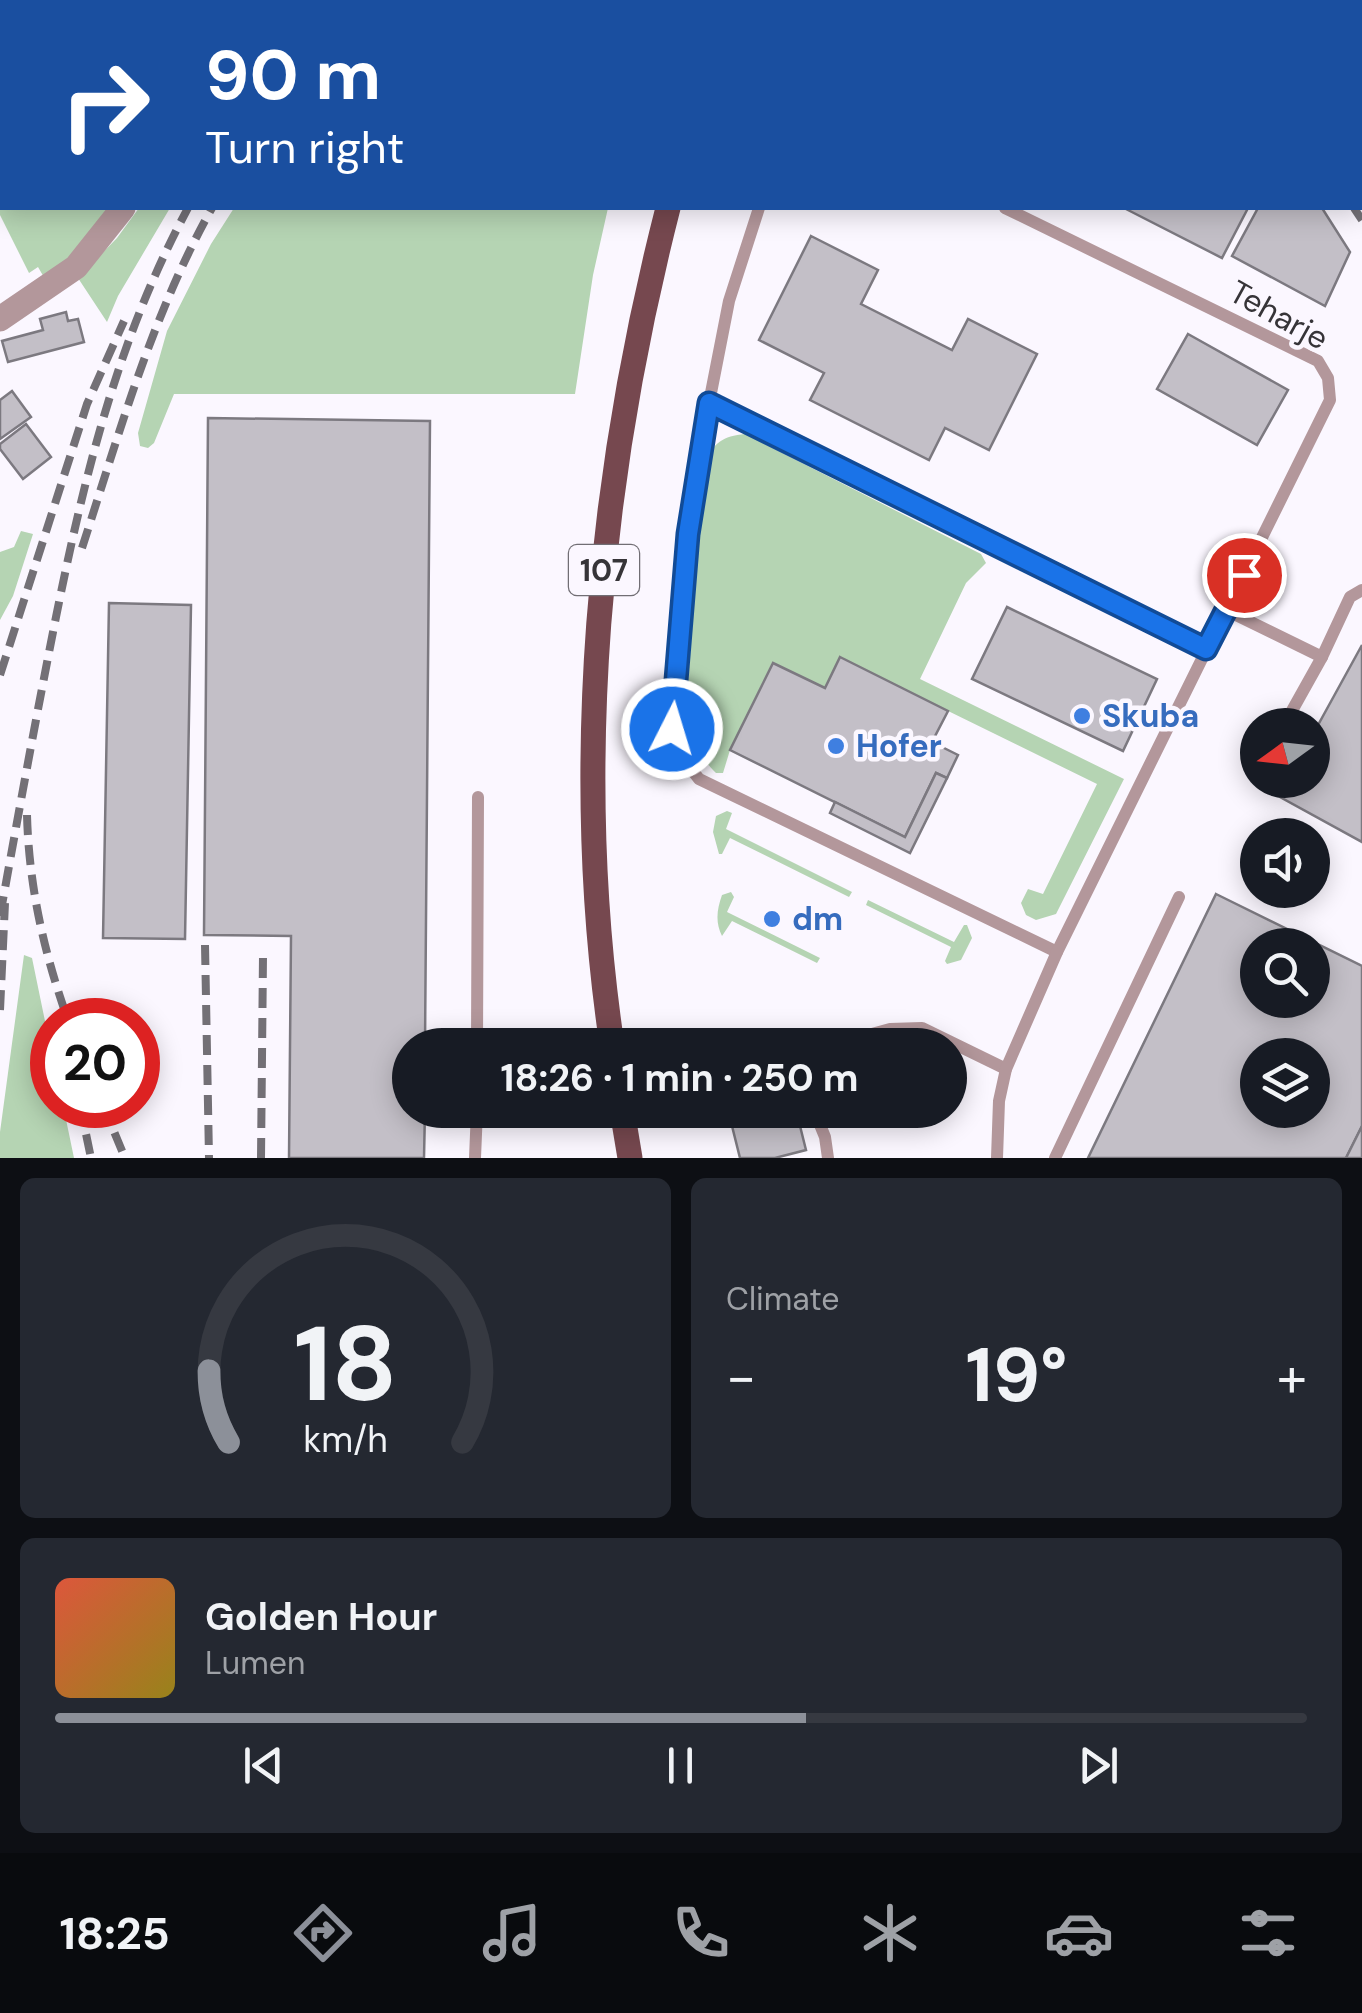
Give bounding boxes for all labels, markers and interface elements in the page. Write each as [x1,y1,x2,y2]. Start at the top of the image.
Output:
text: 90 m [205,30,381,121]
icon: right [40,40,170,170]
text: Turn right [205,118,404,177]
street label: Teharje [1222,271,1336,359]
pin [1202,533,1287,618]
road number: 107 [569,545,639,595]
icon: arrive [1217,548,1272,603]
position arrow [620,677,724,781]
place label: Skuba [1102,695,1199,737]
marker: Skuba [1071,705,1093,727]
north arrow [1240,708,1330,798]
map controls [1240,708,1330,1128]
place label: Hofer [856,725,942,767]
marker: Hofer [825,735,847,757]
button: sound [1240,818,1330,908]
place label: dm [792,898,843,940]
marker: dm [761,908,783,930]
button: search [1240,928,1330,1018]
speed limit sign: 20 [30,998,160,1128]
button: layers [1240,1038,1330,1128]
text: 18:26 · 1 min · 250 m [501,1053,858,1103]
text: Climate [726,1278,840,1320]
text: 18 [294,1297,397,1432]
text: 19° [965,1327,1068,1424]
text: − [726,1341,756,1413]
text: + [1277,1341,1307,1413]
text: km/h [303,1417,388,1463]
text: Golden Hour [205,1592,437,1642]
text: Lumen [205,1642,305,1684]
icon: previous [236,1738,291,1793]
icon: pause [653,1738,708,1793]
icon: next [1071,1738,1126,1793]
icon: directions [288,1898,358,1968]
icon: music [477,1898,547,1968]
icon: phone [666,1898,736,1968]
icon: climate [855,1898,925,1968]
icon: car [1044,1898,1114,1968]
icon: filters [1233,1898,1303,1968]
text: 18:25 [59,1904,170,1963]

